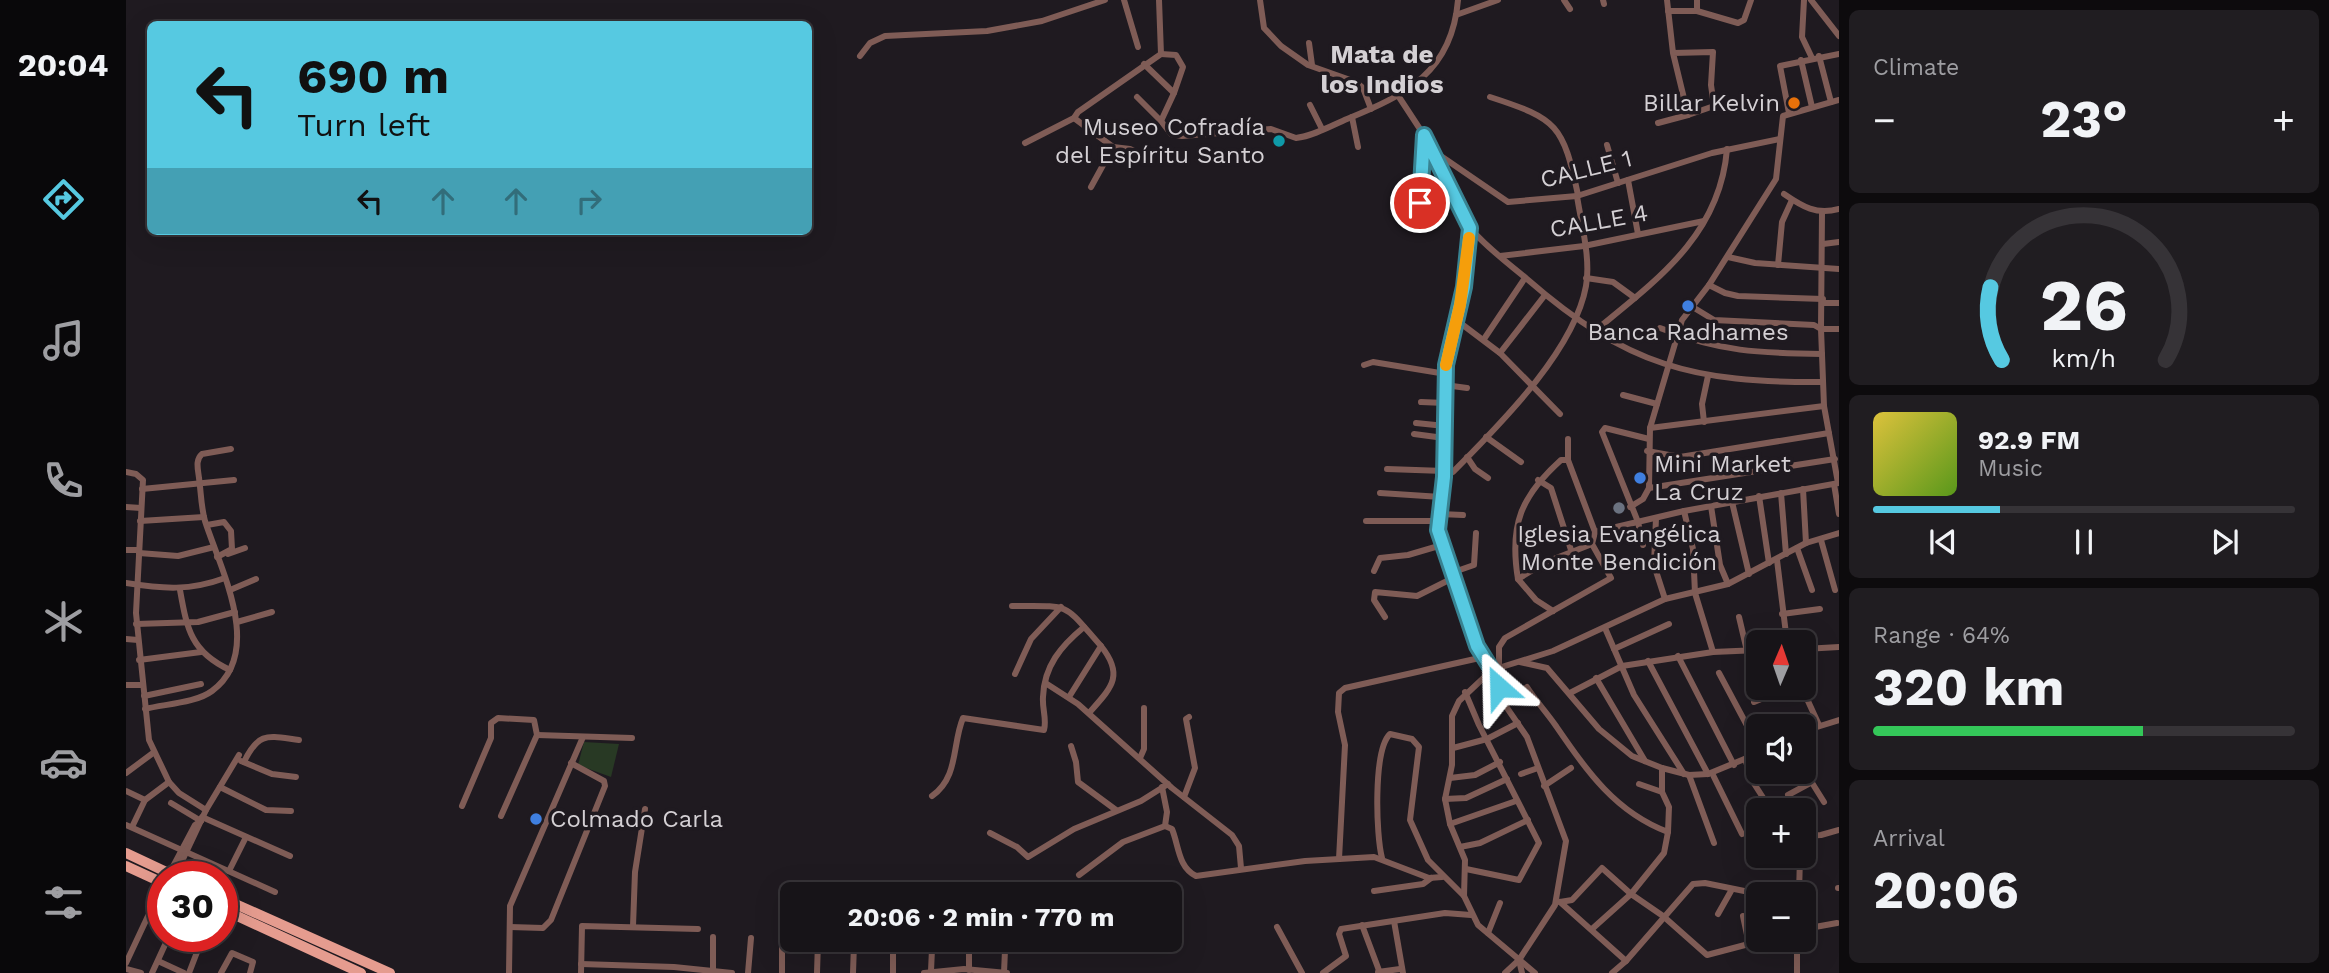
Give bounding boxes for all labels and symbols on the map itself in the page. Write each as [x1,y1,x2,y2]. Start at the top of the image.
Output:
district label: Mata de los Indios [1320,39,1444,99]
place label: Billar Kelvin [1643,89,1780,117]
marker: Billar Kelvin [1786,95,1802,111]
place label: Museo Cofradía del Espíritu Santo [1055,113,1265,169]
marker: Museo Cofradía del Espíritu Santo [1271,133,1287,149]
street label: CALLE 1 [1537,144,1635,194]
pin [1390,173,1450,233]
street label: CALLE 4 [1548,199,1650,243]
marker: Banca Radhames [1680,298,1696,314]
place label: Banca Radhames [1587,318,1789,346]
place label: Mini Market La Cruz [1654,450,1791,506]
marker: Mini Market La Cruz [1632,470,1648,486]
marker: Iglesia Evangélica Monte Bendición [1611,500,1627,516]
place label: Iglesia Evangélica Monte Bendición [1517,520,1721,576]
north arrow [1746,630,1816,700]
position arrow [1462,650,1536,724]
place label: Colmado Carla [550,805,723,833]
marker: Colmado Carla [528,811,544,827]
speed limit sign: 30 [147,861,238,952]

